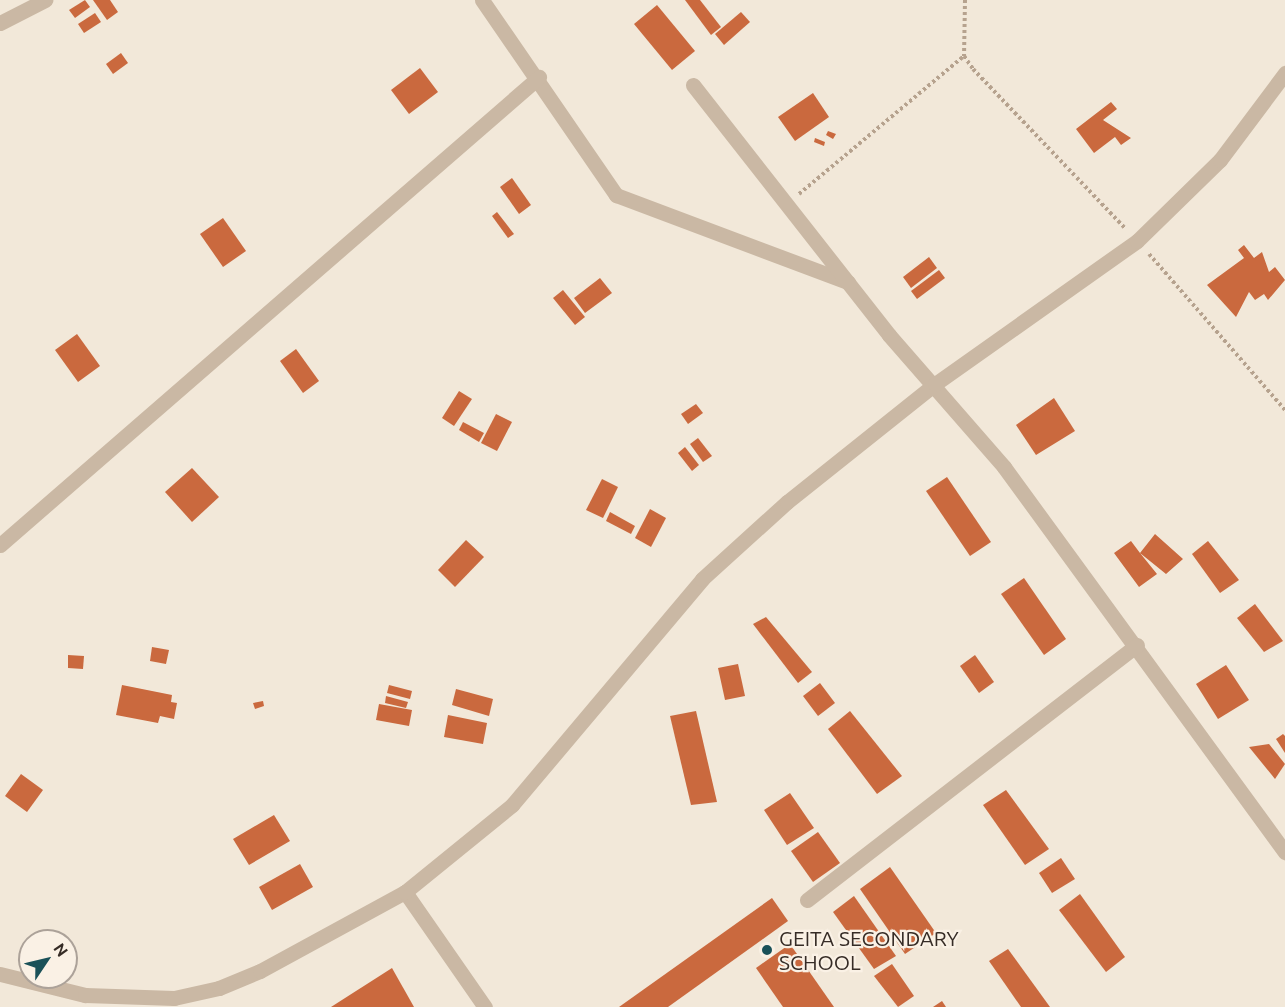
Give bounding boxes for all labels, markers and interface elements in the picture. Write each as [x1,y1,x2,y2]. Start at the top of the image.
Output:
place label: GEITA SECONDARY SCHOOL [779,925,959,975]
north arrow [18,929,78,989]
text: N [50,940,72,960]
marker: GEITA SECONDARY SCHOOL [760,943,774,957]

